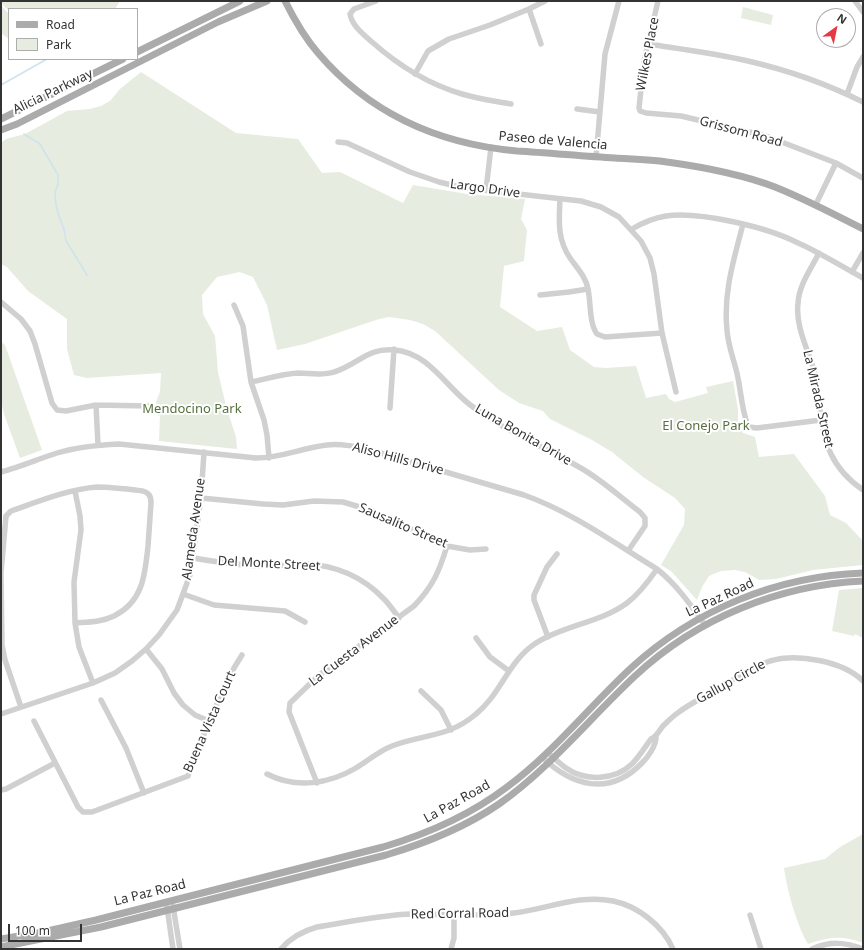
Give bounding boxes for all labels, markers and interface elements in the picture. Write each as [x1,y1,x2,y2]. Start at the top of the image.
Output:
legend [8,8,138,60]
north arrow [816,8,856,48]
text: N [834,10,850,27]
text: Road [46,16,75,33]
street label: Wilkes Place [633,16,663,92]
text: Park [46,36,71,53]
street label: Alicia Parkway [11,66,95,118]
street label: Grissom Road [698,113,784,151]
street label: Paseo de Valencia [498,128,608,154]
street label: Largo Drive [449,176,521,202]
street label: La Mirada Street [799,349,837,449]
park label: Mendocino Park [142,401,242,417]
street label: Luna Bonita Drive [472,401,574,469]
park label: El Conejo Park [662,418,750,434]
street label: Aliso Hills Drive [351,439,445,479]
street label: Alameda Avenue [179,477,209,581]
street label: Sausalito Street [356,500,450,552]
street label: Del Monte Street [217,554,321,574]
street label: La Paz Road [683,575,757,621]
street label: La Cuesta Avenue [306,612,402,690]
street label: Gallup Circle [694,657,768,707]
street label: Buena Vista Court [181,669,239,775]
street label: La Paz Road [421,777,493,827]
street label: La Paz Road [113,877,187,909]
street label: Red Corral Road [411,905,509,923]
scale bar [10,916,84,942]
text: 100 m [15,922,50,939]

